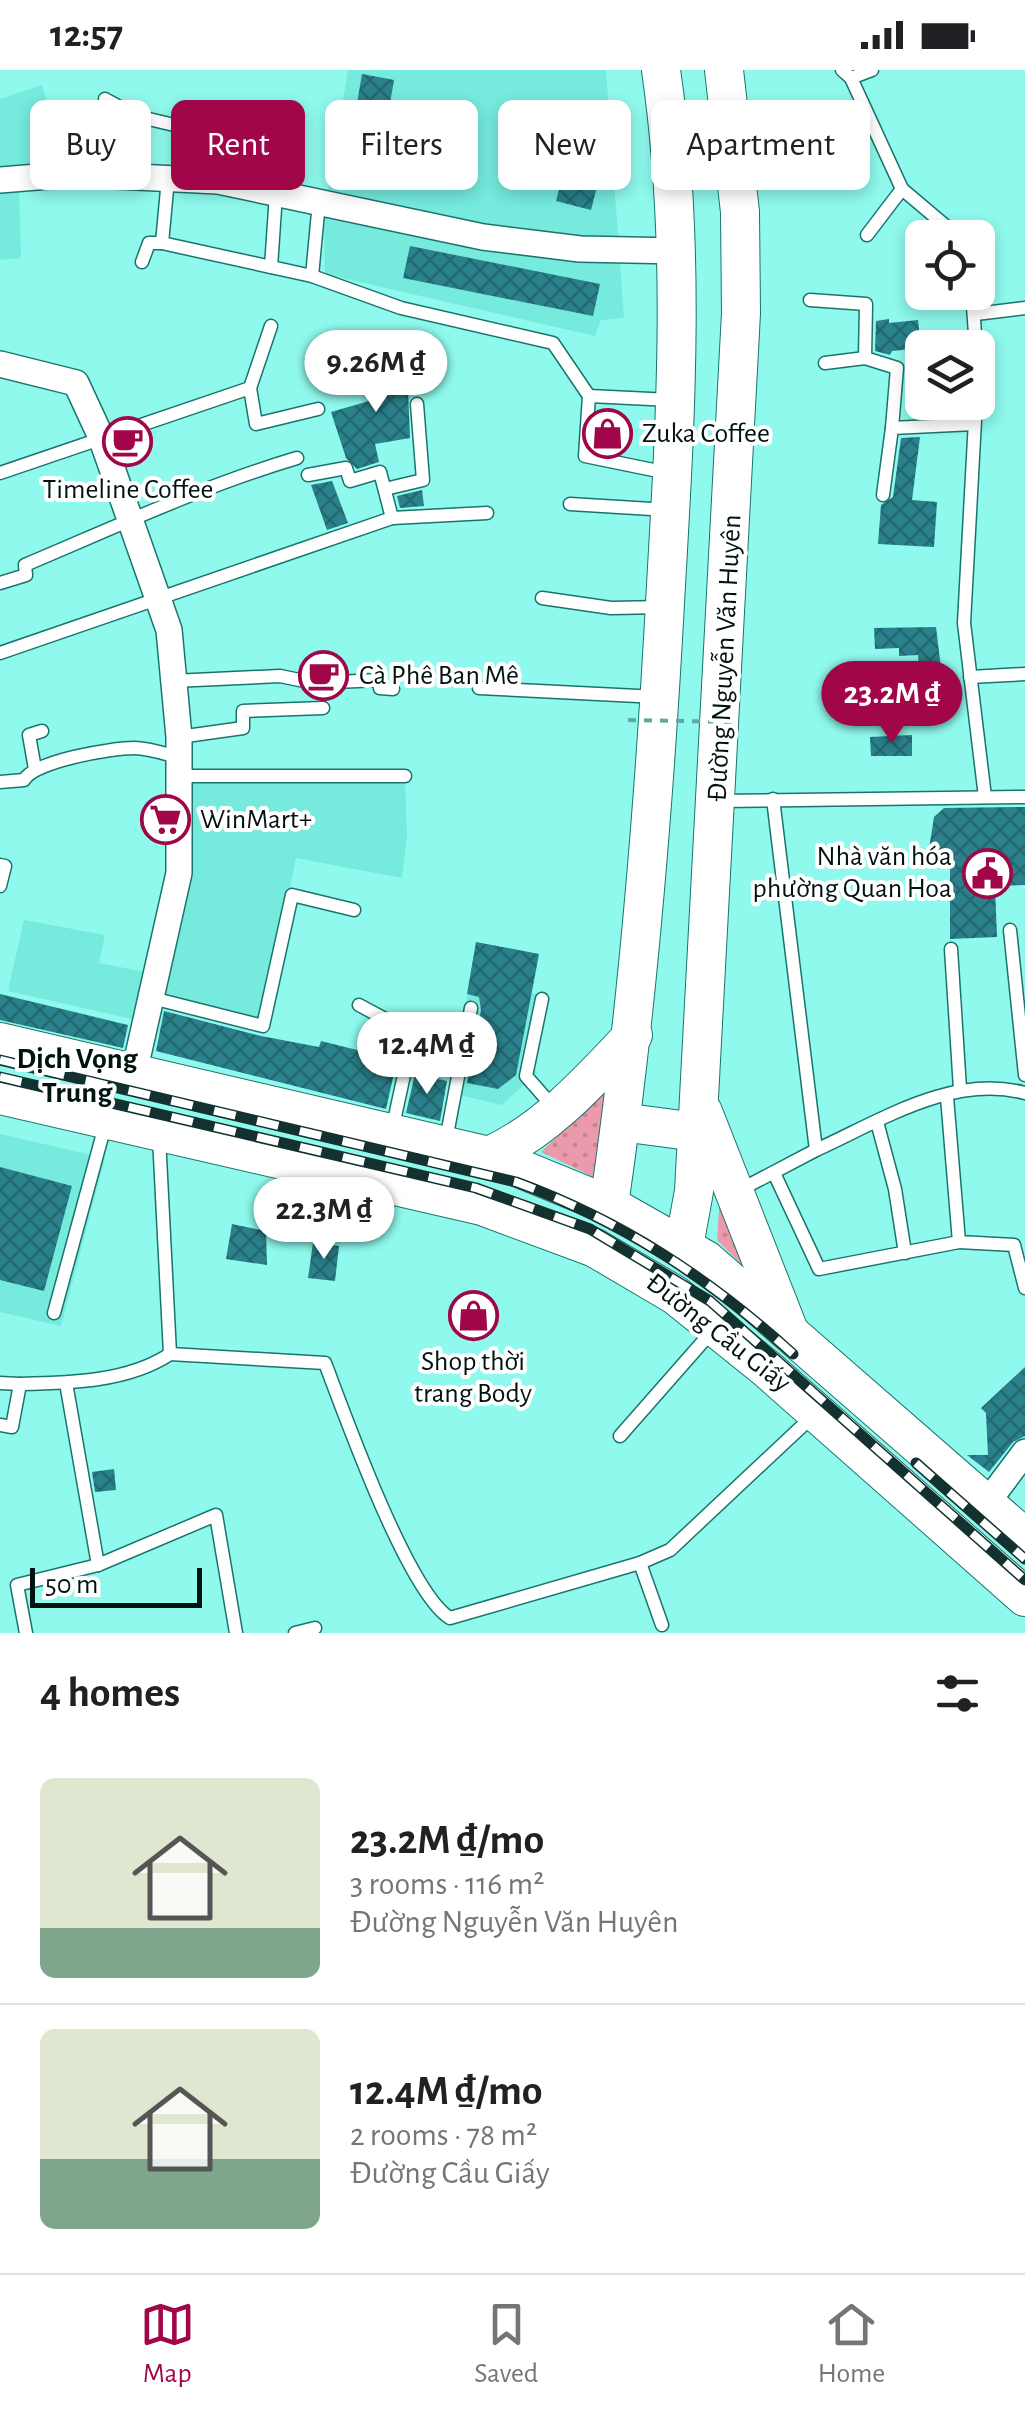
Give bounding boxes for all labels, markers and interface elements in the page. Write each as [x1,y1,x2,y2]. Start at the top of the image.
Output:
text: 12:57 [50,16,123,54]
chip: Buy [30,100,151,190]
chip: Rent [171,100,305,190]
chip: Filters [325,100,478,190]
chip: New [498,100,631,190]
chip: Apartment [651,100,870,190]
map controls [905,220,995,420]
button: locate [905,220,995,310]
pin: 9.26M ₫ [284,330,468,415]
button: layers [905,330,995,420]
text: 9.26M ₫ [326,346,426,378]
shop icon: Zuka Coffee [581,408,633,460]
cafe icon: Timeline Coffee [102,416,154,468]
place label: Zuka Coffee [642,420,770,448]
place label: Timeline Coffee [43,476,213,504]
street label: Đường Nguyễn Văn Huyên [702,514,747,802]
cafe icon: Cà Phê Ban Mê [298,650,350,702]
pin: 23.2M ₫ [800,661,984,746]
place label: Cà Phê Ban Mê [359,662,519,690]
text: 23.2M ₫ [843,677,941,709]
supermarket icon: WinMart+ [139,794,191,846]
place label: WinMart+ [200,806,312,834]
place label: Nhà văn hóa phường Quan Hoa [753,843,952,903]
public building icon: Nhà văn hóa phường Quan Hoa [961,847,1013,899]
pin: 12.4M ₫ [335,1012,519,1097]
text: 12.4M ₫ [379,1028,475,1060]
district label: Dịch Vọng Trung [16,1044,139,1108]
pin: 22.3M ₫ [232,1177,416,1262]
text: 22.3M ₫ [275,1193,373,1225]
street label: Đường Cầu Giấy [641,1268,795,1398]
shop icon: Shop thời trang Body [447,1289,499,1341]
place label: Shop thời trang Body [414,1348,532,1408]
scale bar [30,1563,202,1608]
text: 50 m [45,1571,99,1599]
icon: filters [930,1666,985,1721]
text: 4 homes [40,1672,180,1714]
icon: home [120,1818,240,1938]
text: 23.2M ₫/mo [350,1819,544,1861]
text: 3 rooms · 116 m² [350,1868,544,1900]
text: Đường Nguyễn Văn Huyên [350,1906,678,1938]
icon: home [120,2069,240,2189]
text: 12.4M ₫/mo [350,2070,543,2112]
text: 2 rooms · 78 m² [350,2119,537,2151]
text: Đường Cầu Giấy [350,2157,550,2189]
tab: Map [140,2297,195,2391]
tab: Saved [474,2297,538,2391]
tab: Home [818,2297,885,2391]

